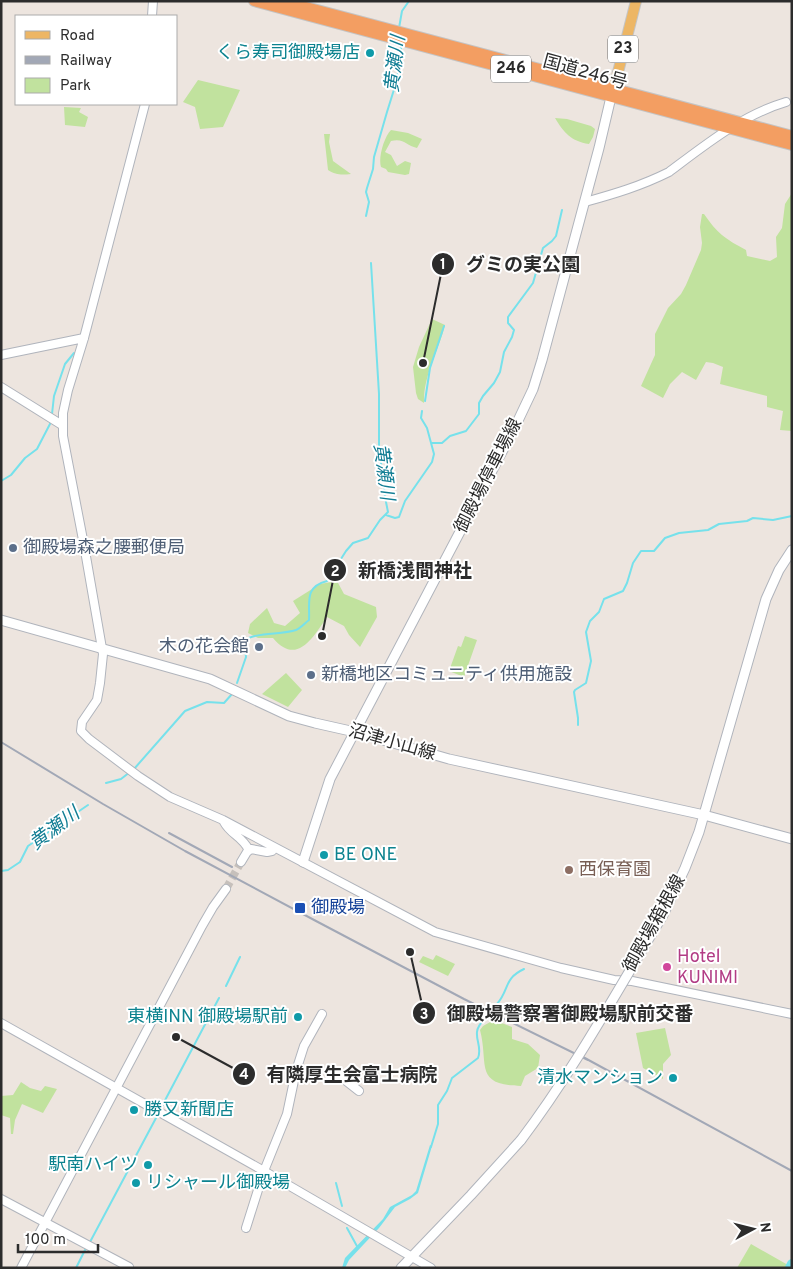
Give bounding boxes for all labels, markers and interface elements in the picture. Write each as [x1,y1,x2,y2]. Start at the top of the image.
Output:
legend [15,15,178,105]
text: Road [60,27,95,46]
water label: 黄瀬川 [381,32,412,94]
road number: 23 [608,36,638,62]
place label: くら寿司御殿場店 [216,42,360,65]
marker: くら寿司御殿場店 [364,47,376,59]
street label: 国道246号 [540,51,630,95]
text: Railway [60,52,112,71]
road number: 246 [491,56,531,82]
text: Park [60,77,91,96]
callout: グミの実公園 [431,247,590,281]
text: グミの実公園 [466,254,580,278]
text: 1 [440,256,446,275]
street label: 御殿場停車場線 [450,415,528,537]
water label: 黄瀬川 [368,442,399,504]
place label: 御殿場森之腰郵便局 [23,537,185,560]
marker: 御殿場森之腰郵便局 [7,542,19,554]
callout: 新橋浅間神社 [323,553,482,587]
text: 新橋浅間神社 [358,560,472,584]
text: 2 [330,563,340,582]
place label: 木の花会館 [159,636,249,659]
marker: 木の花会館 [253,641,265,653]
place label: 新橋地区コミュニティ供用施設 [321,664,572,687]
marker: 新橋地区コミュニティ供用施設 [305,669,317,681]
street label: 沼津小山線 [346,720,438,766]
water label: 黄瀬川 [25,801,87,856]
place label: BE ONE [334,844,397,867]
marker: BE ONE [318,849,330,861]
place label: 西保育園 [579,859,651,882]
marker: 西保育園 [563,864,575,876]
street label: 御殿場箱根線 [619,871,691,977]
place label: 御殿場 [311,897,365,920]
marker: 御殿場 [293,901,307,915]
place label: Hotel KUNIMI [677,946,738,990]
marker: Hotel KUNIMI [661,961,673,973]
callout: 御殿場警察署御殿場駅前交番 [412,996,704,1030]
text: 御殿場警察署御殿場駅前交番 [446,1003,694,1027]
place label: 東横INN 御殿場駅前 [127,1006,288,1029]
text: 3 [420,1006,429,1025]
marker: 東横INN 御殿場駅前 [292,1011,304,1023]
callout: 有隣厚生会富士病院 [231,1057,447,1091]
text: 有隣厚生会富士病院 [266,1064,438,1088]
text: 4 [239,1066,249,1085]
place label: 清水マンション [537,1067,663,1090]
marker: 清水マンション [667,1072,679,1084]
place label: 勝又新聞店 [144,1099,234,1122]
marker: 勝又新聞店 [128,1104,140,1116]
place label: 駅南ハイツ [48,1154,138,1177]
marker: 駅南ハイツ [142,1159,154,1171]
place label: リシャール御殿場 [146,1172,290,1195]
marker: リシャール御殿場 [130,1177,142,1189]
north arrow [728,1204,778,1254]
scale bar [18,1222,98,1254]
text: N [755,1222,773,1234]
text: 100 m [25,1231,66,1250]

